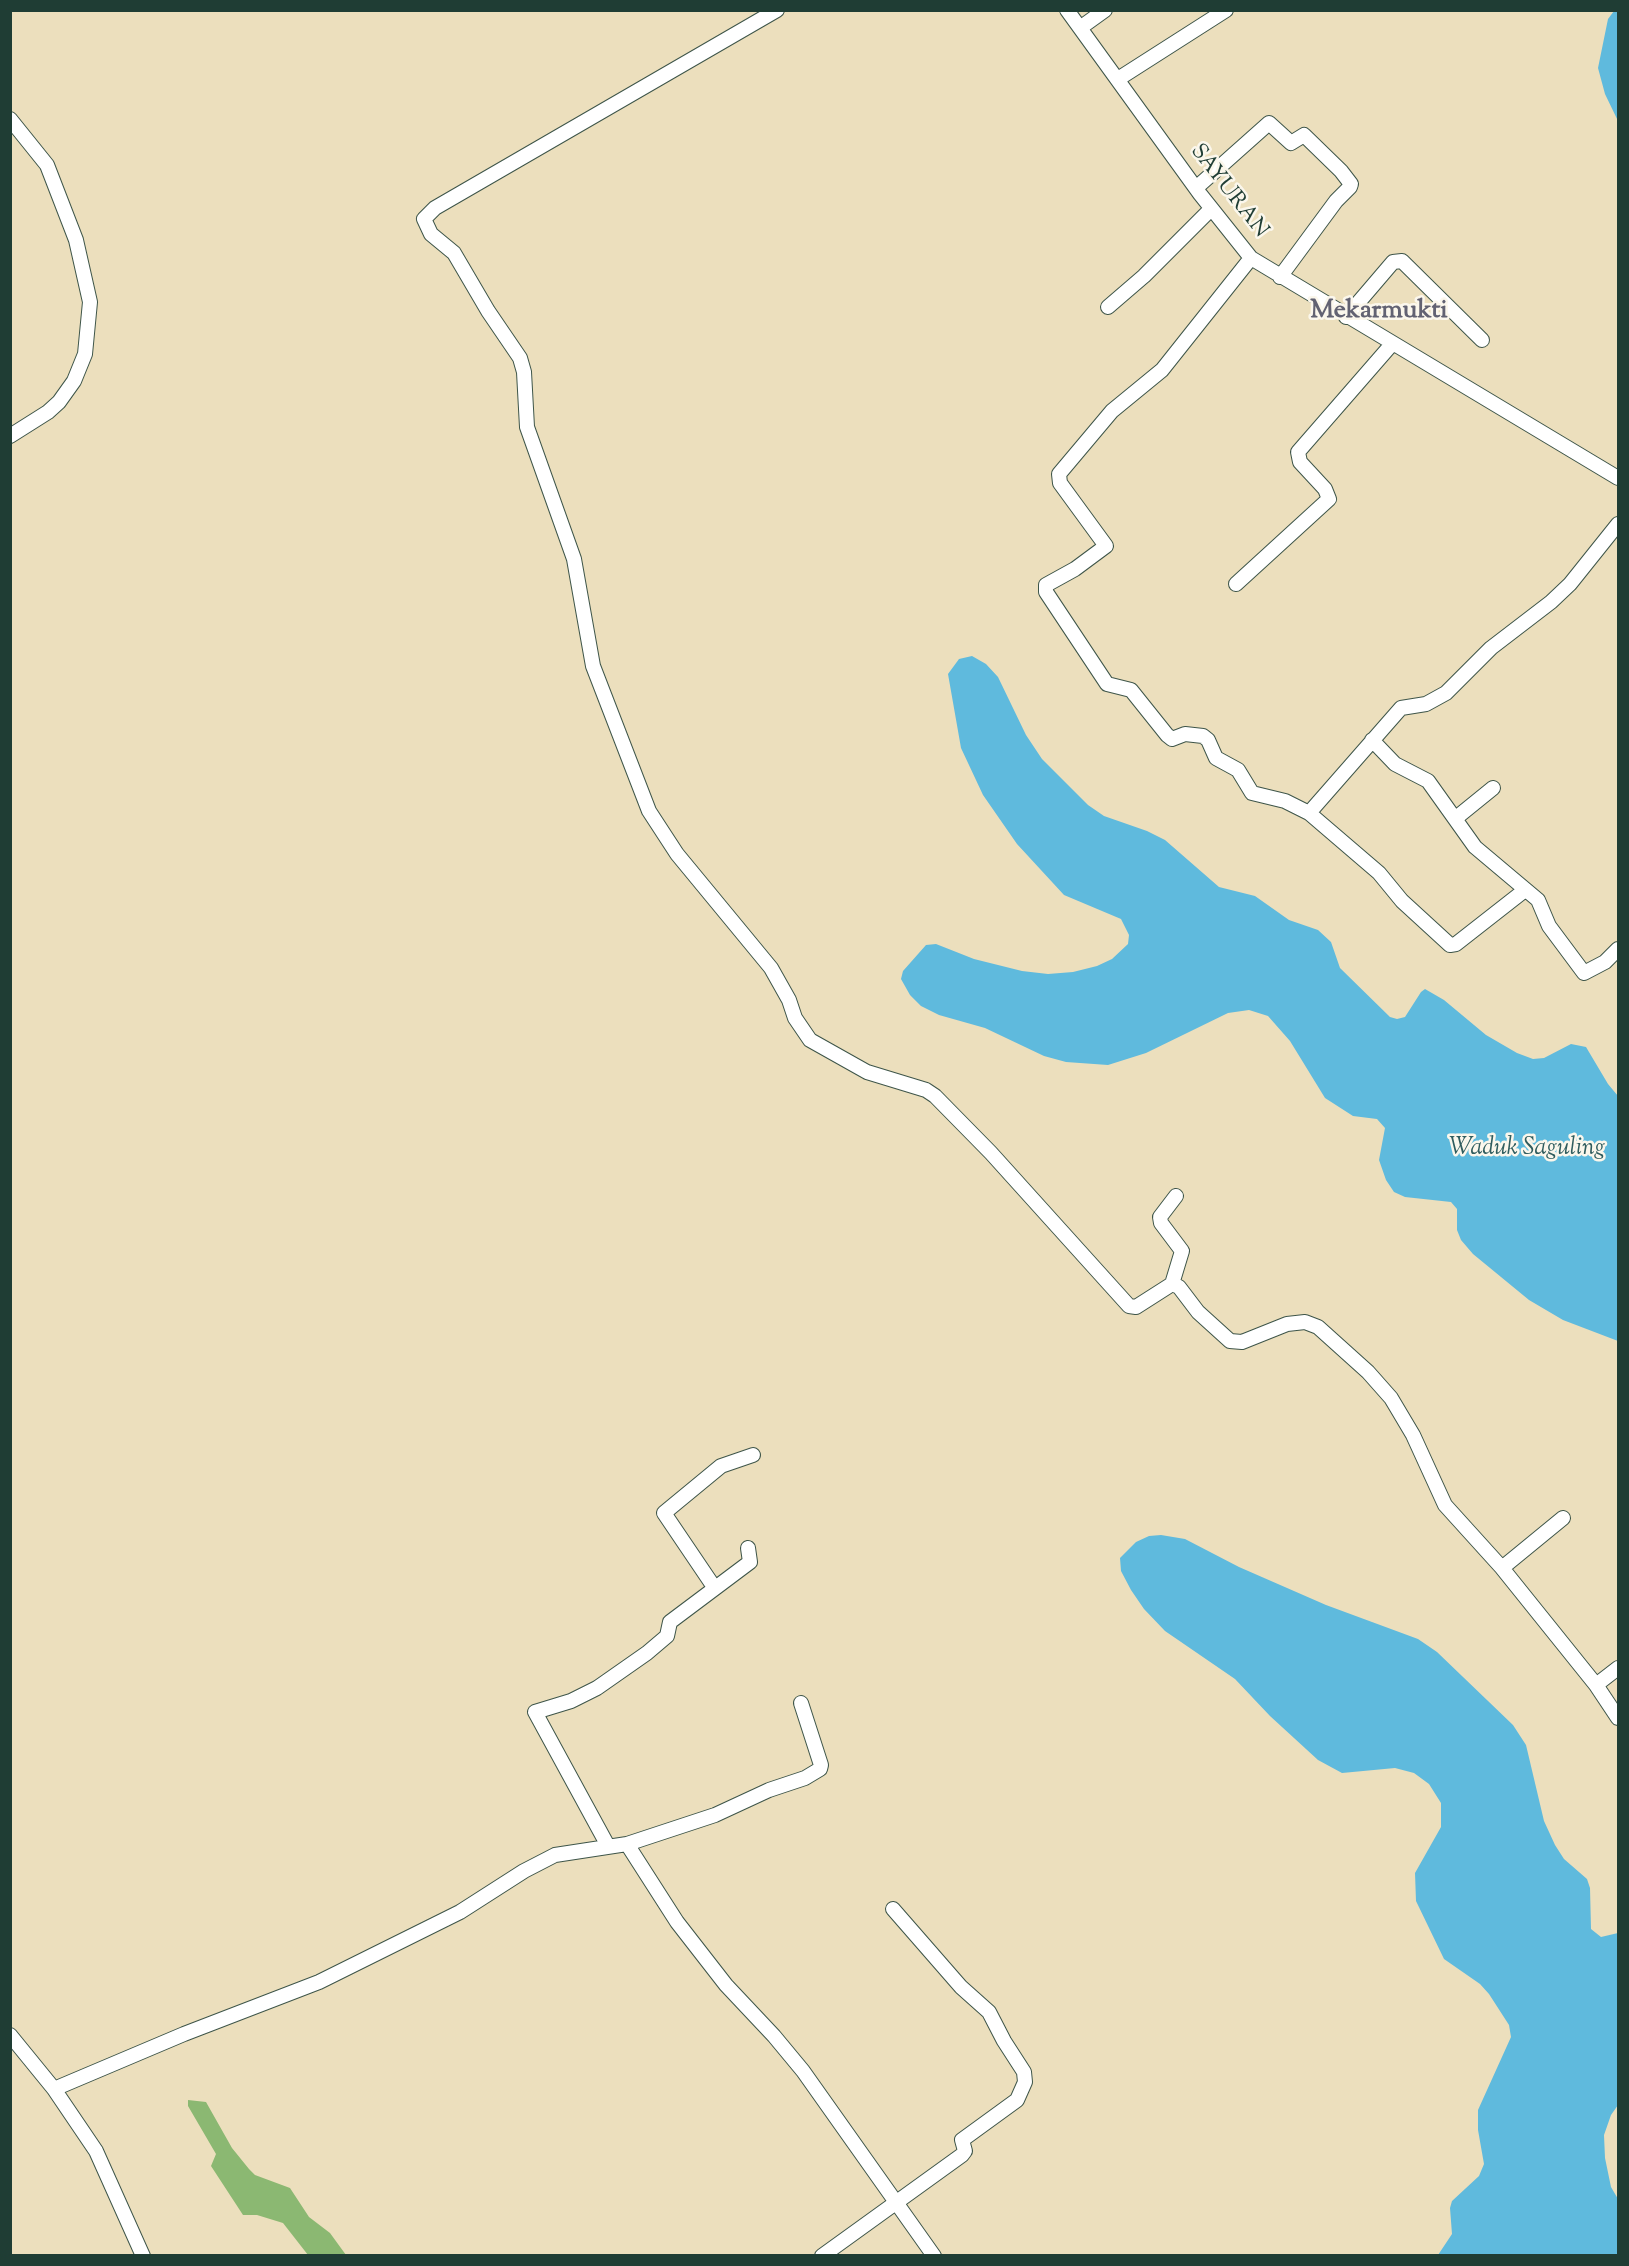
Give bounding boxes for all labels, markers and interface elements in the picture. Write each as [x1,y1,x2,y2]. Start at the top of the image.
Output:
street label: SAYURAN [1183,140,1273,244]
district label: Mekarmukti [1310,297,1448,329]
water label: Waduk Saguling [1449,1136,1605,1164]

